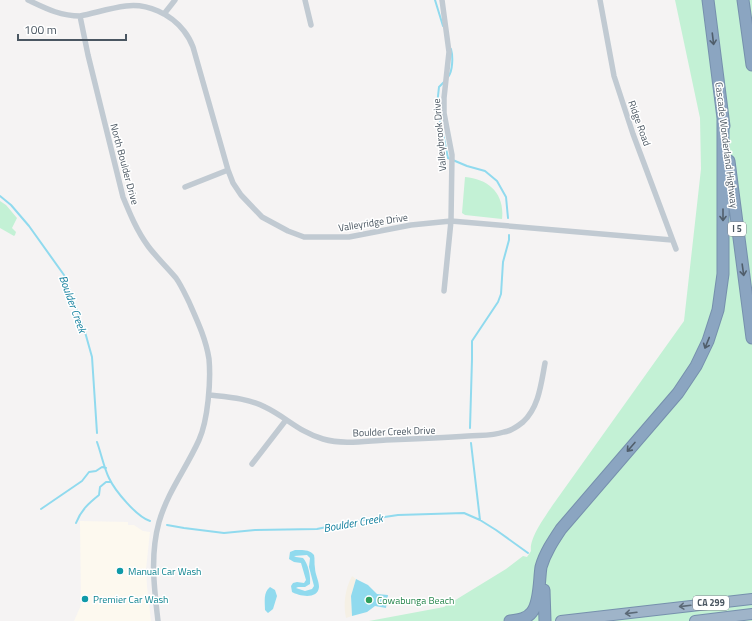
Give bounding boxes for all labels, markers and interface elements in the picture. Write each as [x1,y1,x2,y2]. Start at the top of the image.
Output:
scale bar [18,16,126,42]
text: 100 m [24,20,57,39]
one-way arrow [709,32,717,45]
street label: Cascade Wonderland Highway [711,81,742,209]
street label: Valleybrook Drive [429,98,450,172]
street label: Ridge Road [624,98,655,148]
street label: North Boulder Drive [106,122,143,206]
one-way arrow [719,208,727,221]
street label: Valleyridge Drive [337,210,409,235]
road number: I 5 [728,222,746,236]
one-way arrow [739,263,747,276]
water label: Boulder Creek [55,273,91,336]
one-way arrow [703,336,711,348]
street label: Boulder Creek Drive [352,423,436,440]
one-way arrow [627,442,636,453]
water label: Boulder Creek [322,510,385,536]
place label: Manual Car Wash [128,564,201,579]
marker: Manual Car Wash [115,566,125,576]
place label: Premier Car Wash [93,592,168,607]
place label: Cowabunga Beach [377,593,454,608]
marker: Premier Car Wash [80,594,90,604]
marker: Cowabunga Beach [364,595,374,605]
road number: CA 299 [693,596,729,610]
one-way arrow [679,603,692,610]
one-way arrow [625,609,638,617]

